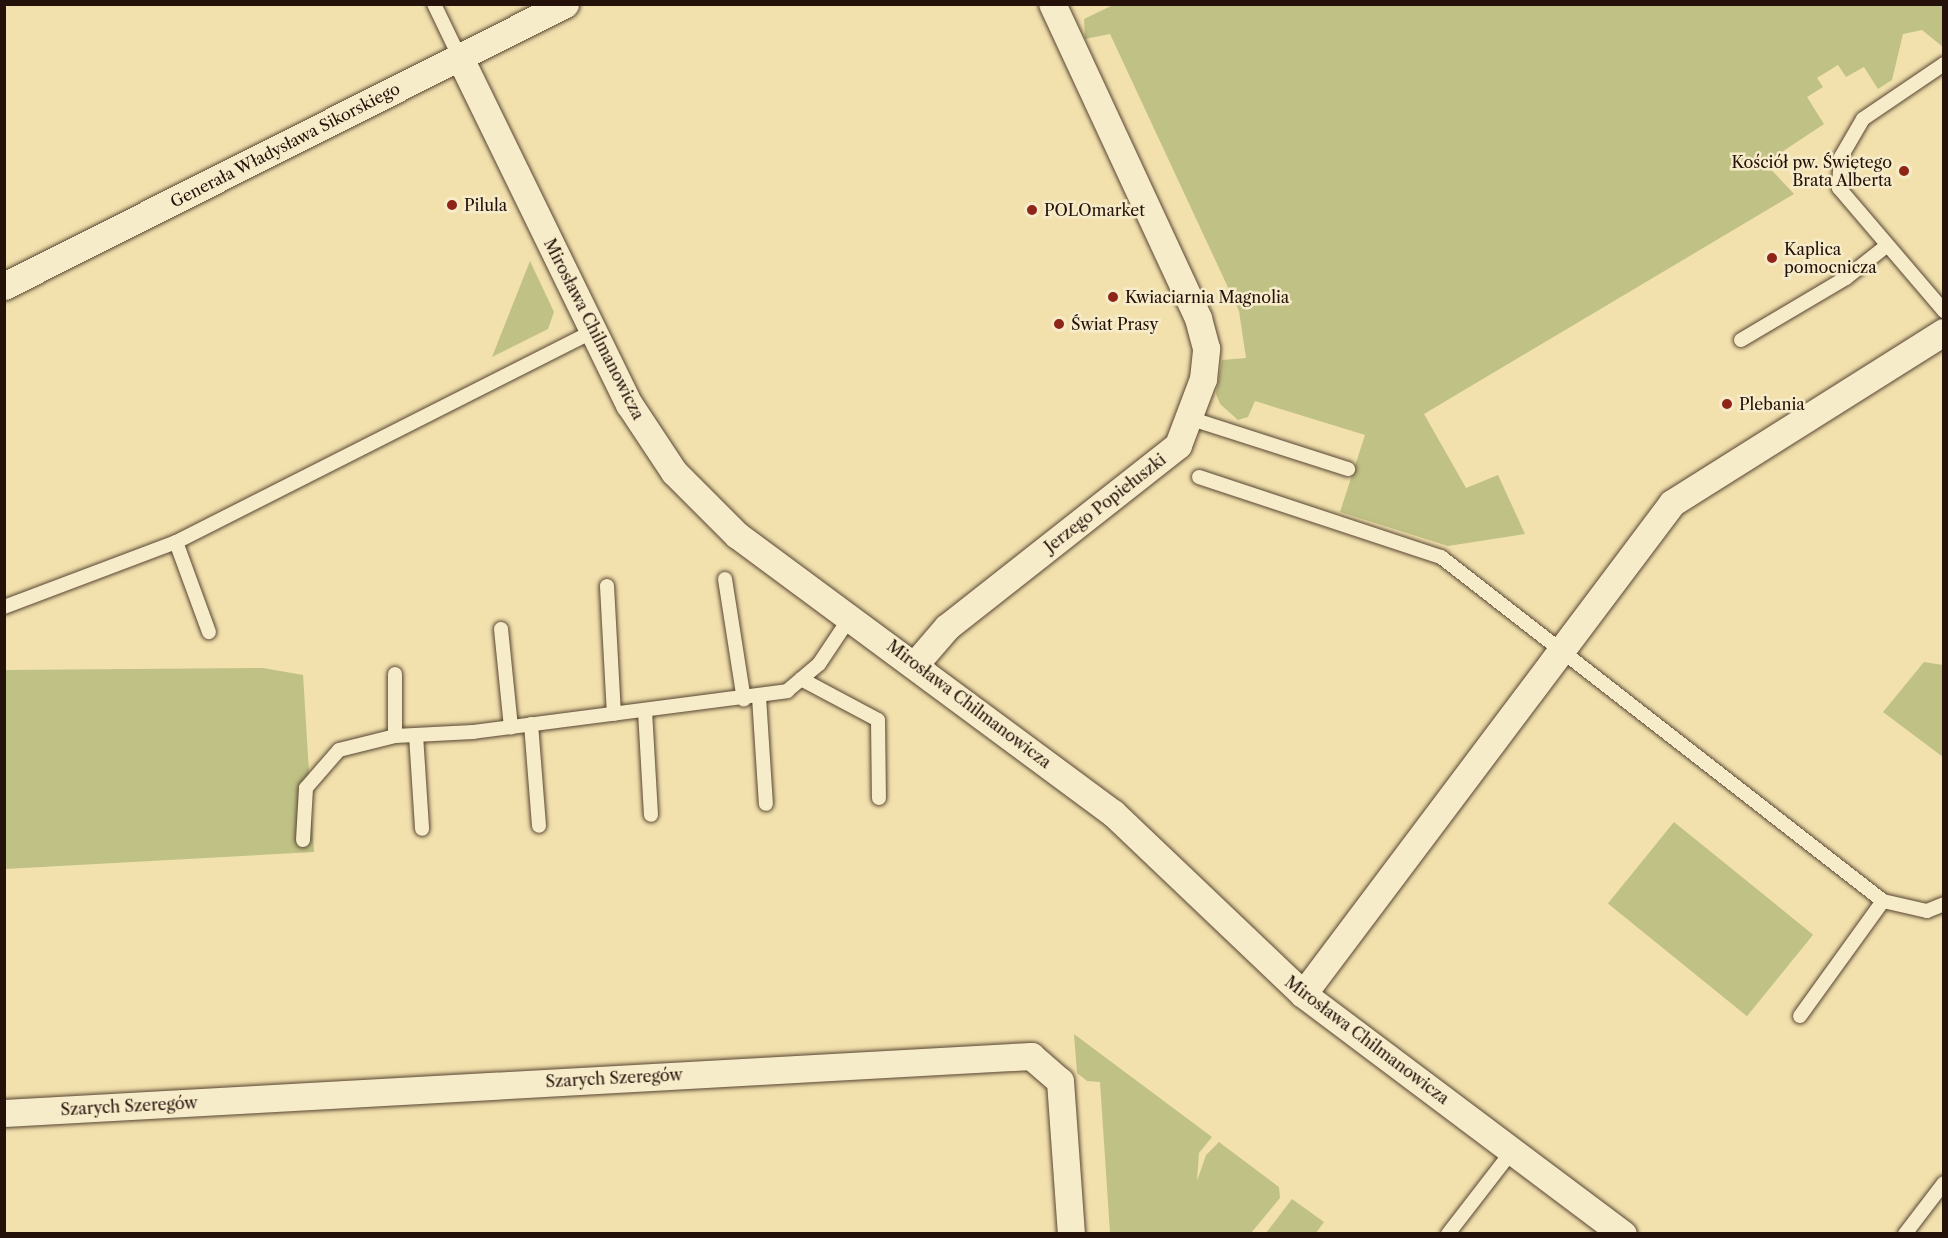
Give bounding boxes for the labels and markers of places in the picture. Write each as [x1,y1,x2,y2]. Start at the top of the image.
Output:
place label: Kościół pw. Świętego Brata Alberta [1732,152,1892,190]
marker: Kościół pw. Świętego Brata Alberta [1897,164,1911,178]
place label: Pilula [464,195,507,215]
marker: Pilula [445,198,459,212]
place label: POLOmarket [1044,200,1145,220]
marker: POLOmarket [1025,203,1039,217]
place label: Kaplica pomocnicza [1784,239,1877,277]
marker: Kaplica pomocnicza [1765,251,1779,265]
place label: Kwiaciarnia Magnolia [1125,287,1289,307]
marker: Kwiaciarnia Magnolia [1106,290,1120,304]
place label: Świat Prasy [1071,314,1158,334]
marker: Świat Prasy [1052,317,1066,331]
place label: Plebania [1739,394,1805,414]
marker: Plebania [1720,397,1734,411]

